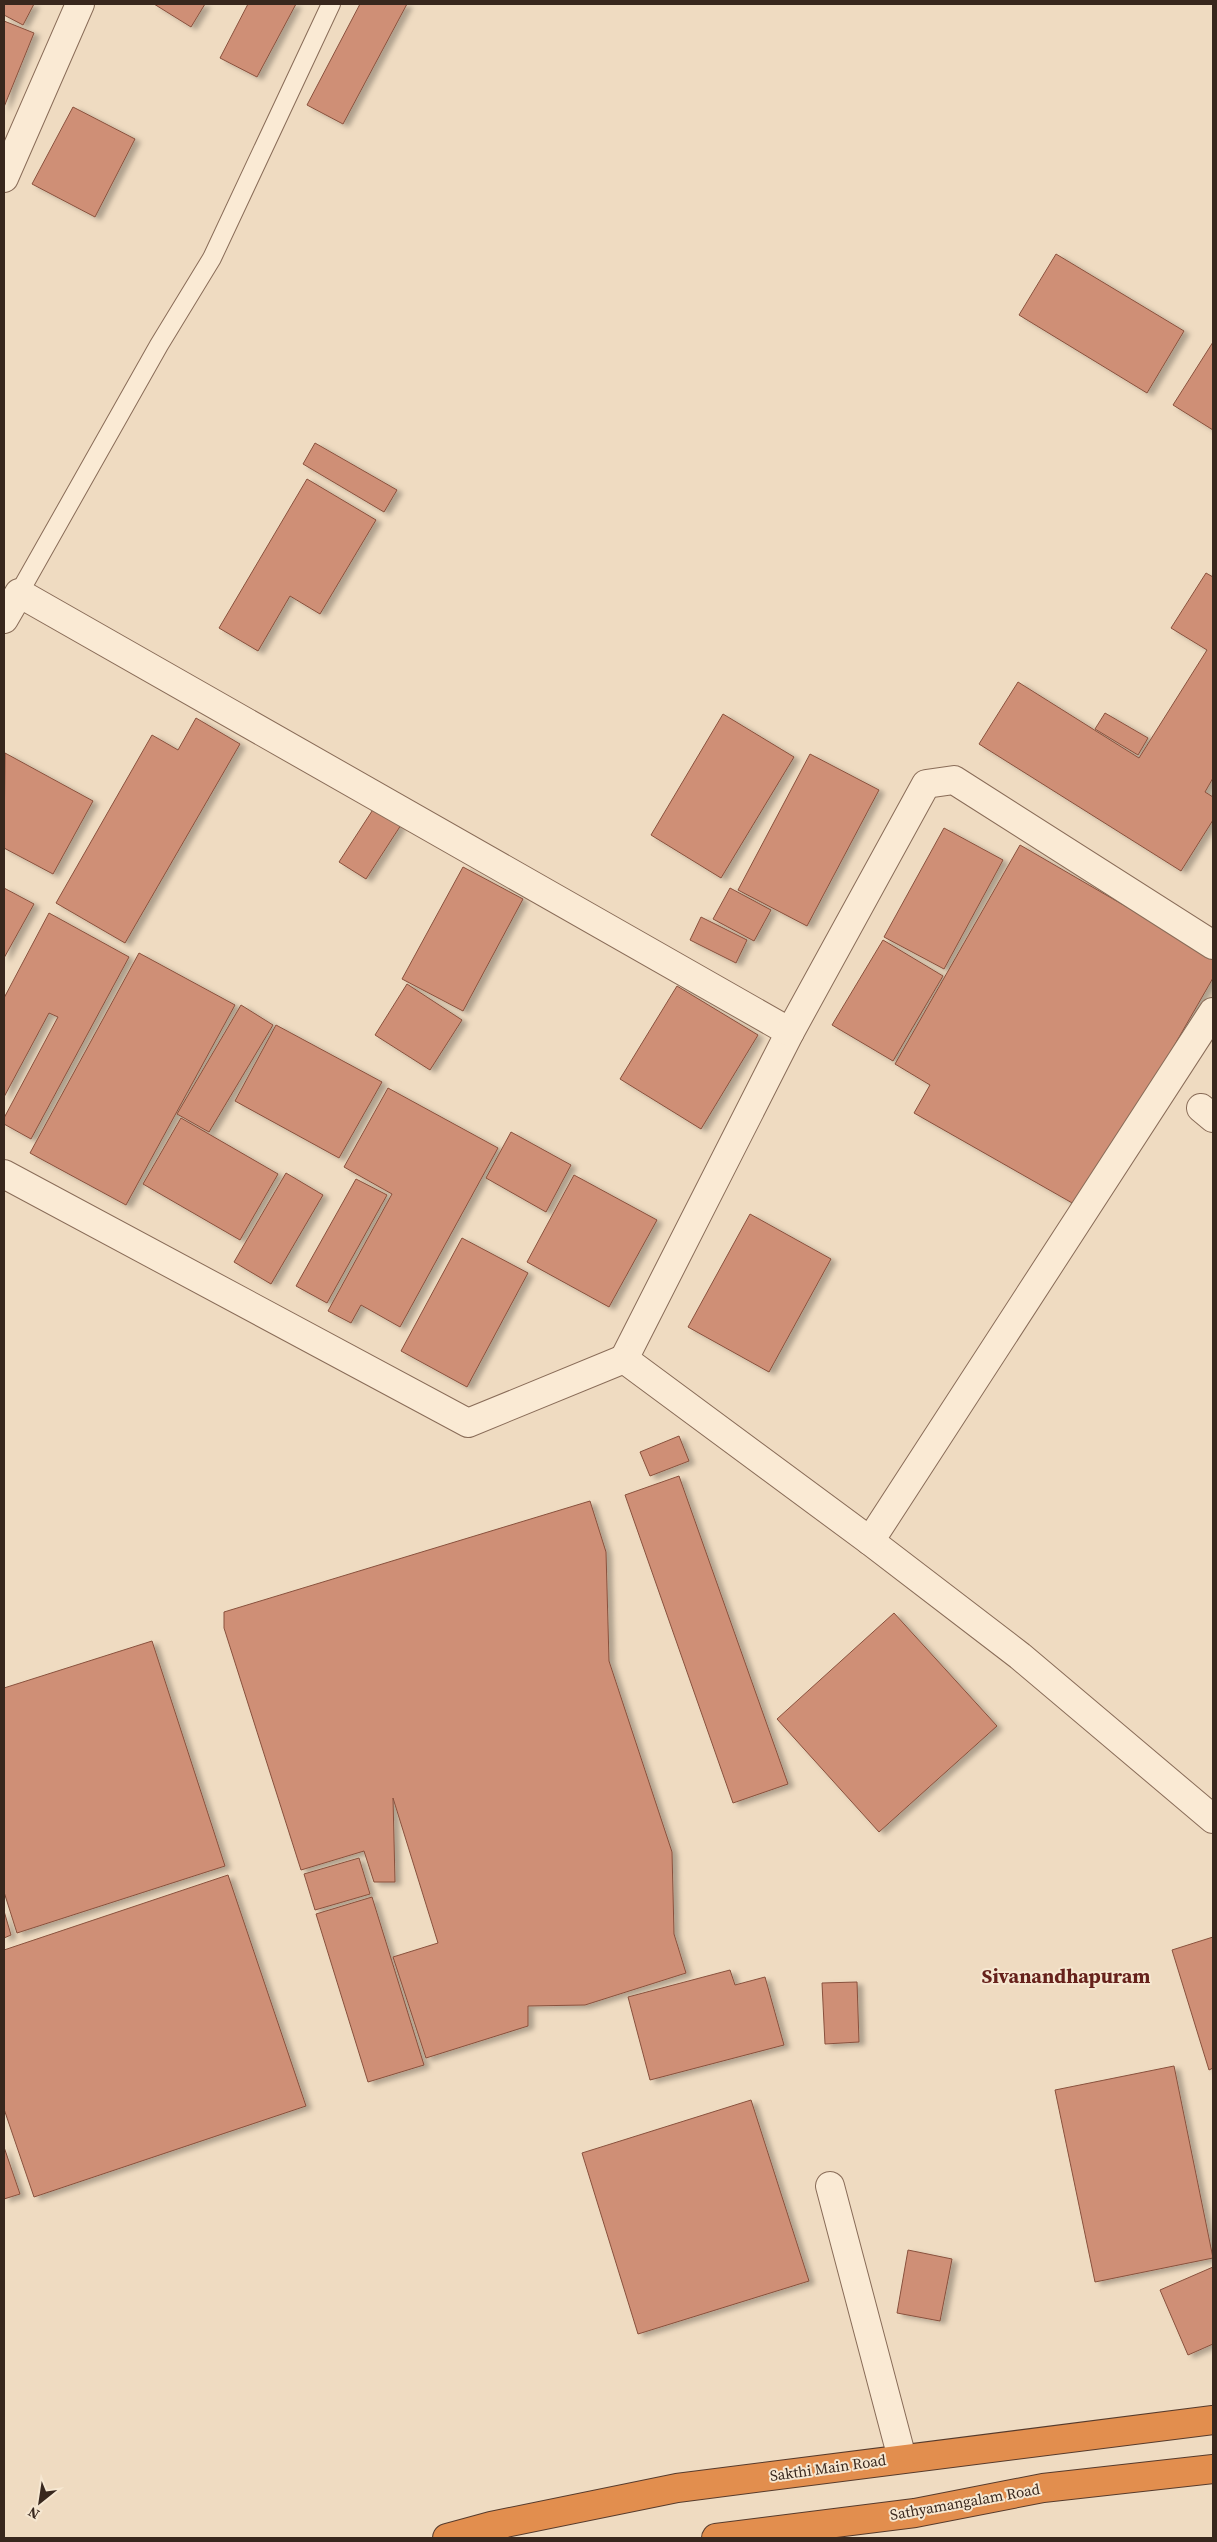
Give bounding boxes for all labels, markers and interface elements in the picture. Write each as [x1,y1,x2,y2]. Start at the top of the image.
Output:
district label: Sivanandhapuram [982,1962,1150,1990]
street label: Sakthi Main Road [768,2449,888,2486]
north arrow [15,2477,65,2527]
street label: Sathyamangalam Road [888,2478,1042,2525]
text: N [24,2502,43,2524]

